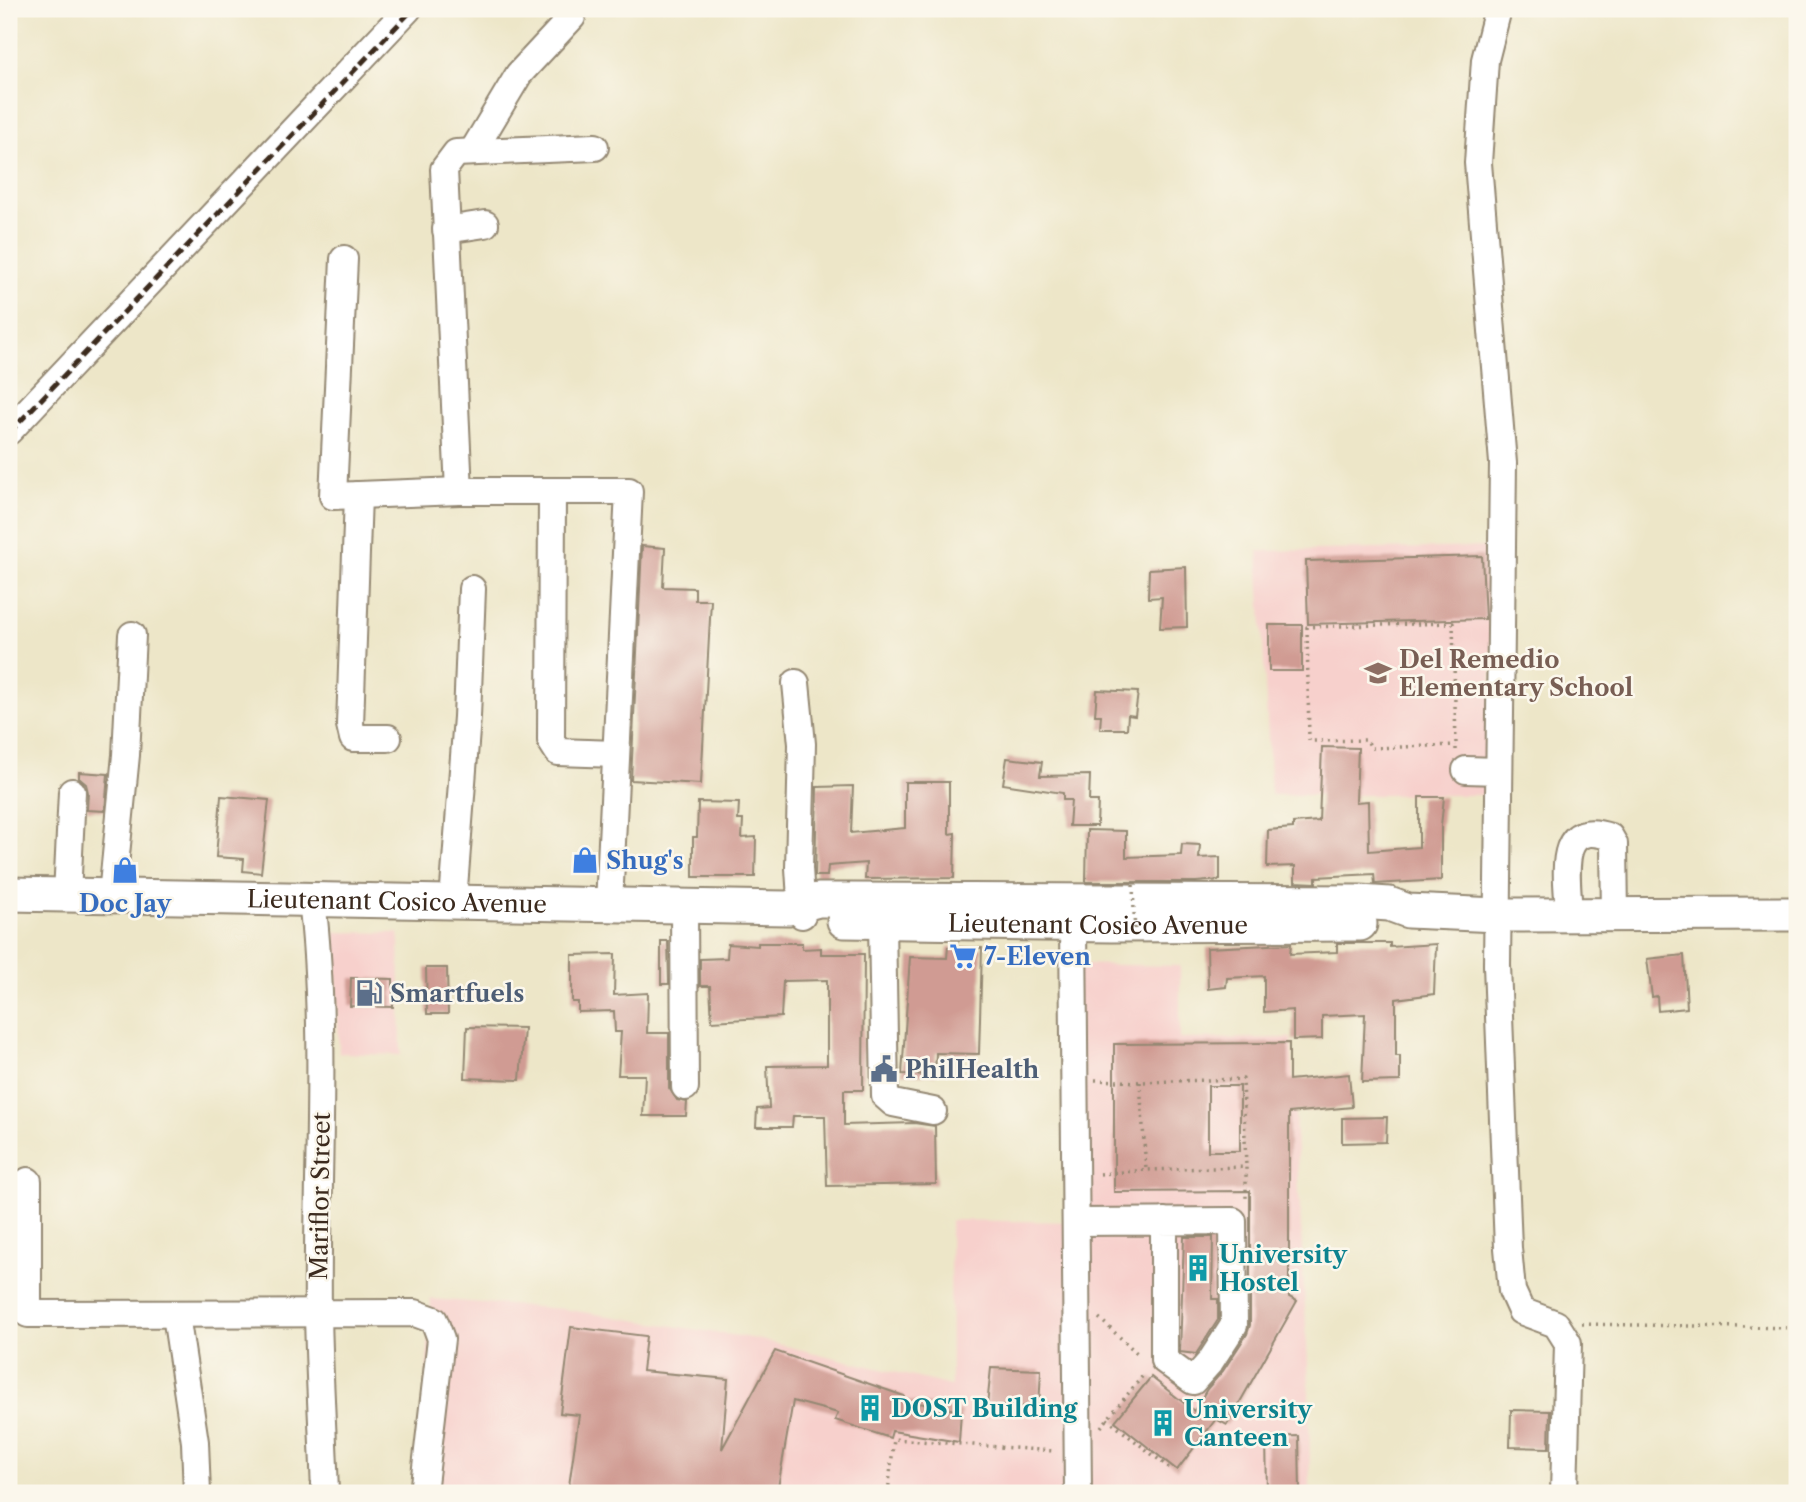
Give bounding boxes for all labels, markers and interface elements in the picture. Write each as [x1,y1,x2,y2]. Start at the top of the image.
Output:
place label: Del Remedio Elementary School [1399,645,1633,702]
school or university icon: Del Remedio Elementary School [1363,658,1393,688]
shop icon: Shug's [570,845,600,875]
place label: Shug's [606,846,684,875]
shop icon: Doc Jay [110,855,140,885]
street label: Lieutenant Cosico Avenue [247,884,547,918]
place label: Doc Jay [79,889,173,918]
street label: Lieutenant Cosico Avenue [948,908,1248,940]
supermarket icon: 7-Eleven [948,941,978,971]
place label: 7-Eleven [984,942,1091,971]
fuel station icon: Smartfuels [354,978,384,1008]
place label: Smartfuels [390,979,524,1008]
public building icon: PhilHealth [869,1054,899,1084]
place label: PhilHealth [905,1055,1040,1084]
street label: Mariflor Street [304,1111,336,1280]
place label: University Hostel [1219,1240,1348,1297]
building icon: University Hostel [1183,1253,1213,1283]
building icon: DOST Building [855,1393,885,1423]
place label: DOST Building [891,1394,1078,1423]
place label: University Canteen [1184,1395,1313,1452]
building icon: University Canteen [1148,1408,1178,1438]

